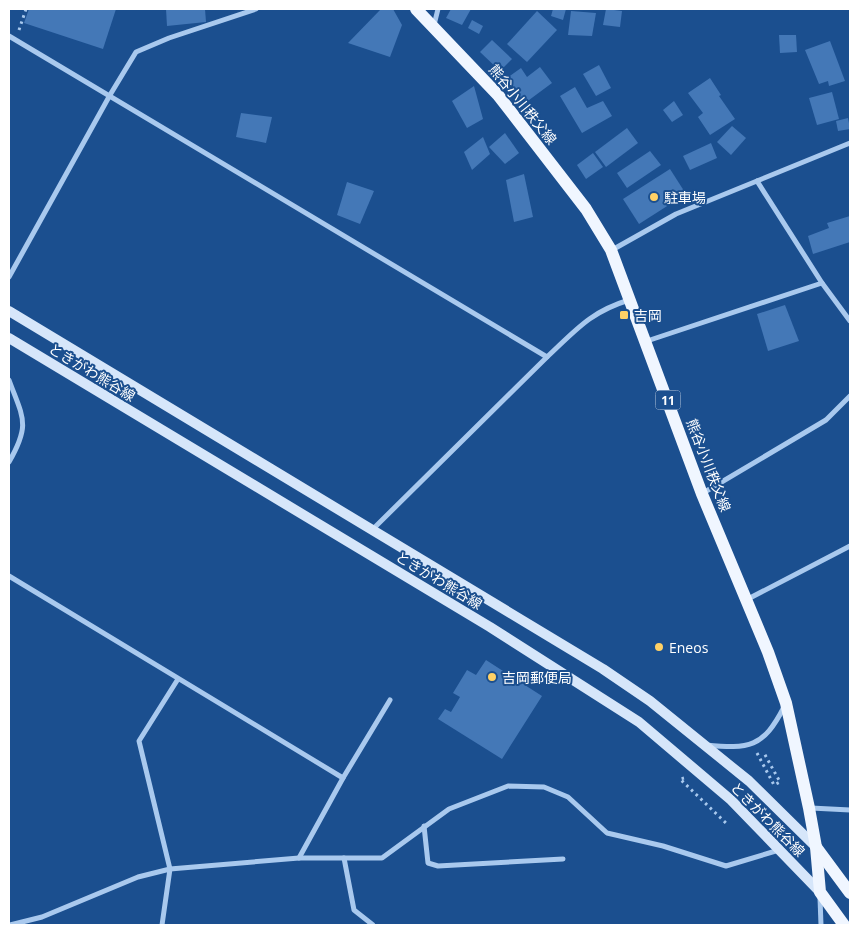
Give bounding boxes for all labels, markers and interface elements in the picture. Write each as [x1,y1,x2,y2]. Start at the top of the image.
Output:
street label: 熊谷小川秩父線 [485,60,561,148]
place label: 駐車場 [664,188,706,207]
marker: 駐車場 [648,191,660,203]
place label: 吉岡 [634,306,662,325]
marker: 吉岡 [618,309,630,321]
street label: ときがわ熊谷線 [45,339,139,405]
road number: 11 [656,390,680,410]
street label: 熊谷小川秩父線 [683,416,735,514]
street label: ときがわ熊谷線 [392,547,486,613]
place label: Eneos [669,638,709,657]
marker: Eneos [653,641,665,653]
place label: 吉岡郵便局 [502,668,572,687]
marker: 吉岡郵便局 [486,671,498,683]
street label: ときがわ熊谷線 [727,778,809,860]

